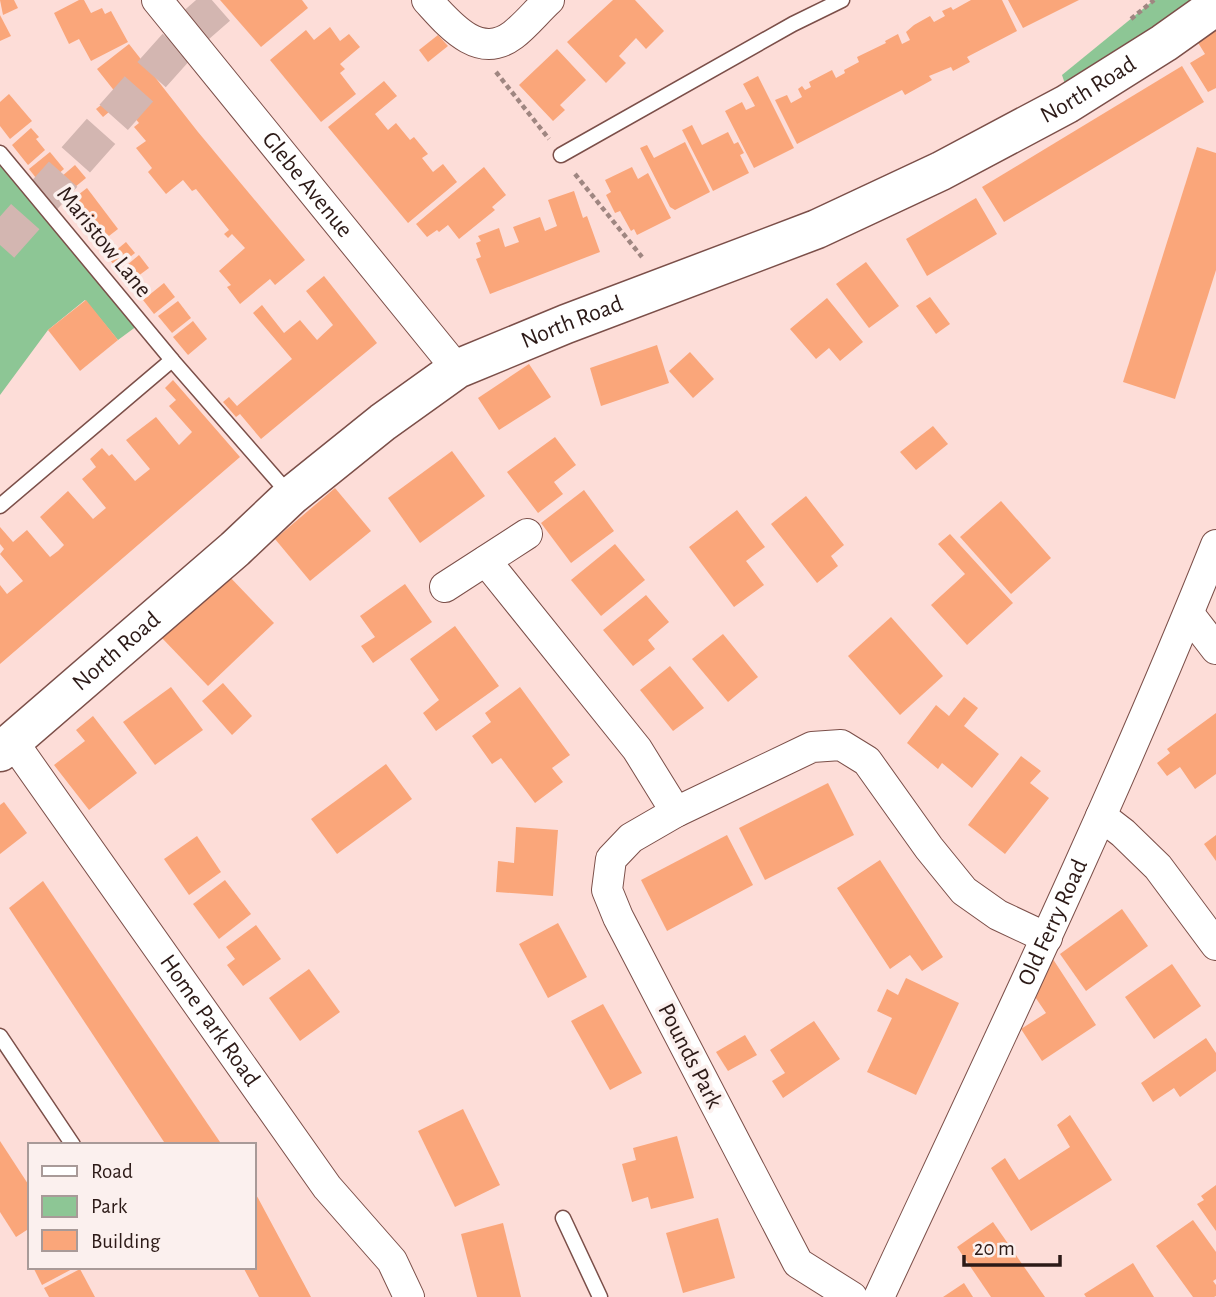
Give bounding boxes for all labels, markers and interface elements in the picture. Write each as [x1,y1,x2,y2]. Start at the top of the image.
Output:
street label: North Road [1036,52,1140,128]
street label: Glebe Avenue [257,127,357,242]
street label: Maristow Lane [52,182,156,302]
street label: North Road [518,292,626,353]
street label: North Road [68,607,165,695]
street label: Old Ferry Road [1014,856,1092,989]
street label: Home Park Road [155,950,264,1091]
street label: Pounds Park [653,1000,727,1112]
legend [28,1143,256,1269]
text: Road [91,1161,133,1182]
text: Park [91,1196,128,1217]
scale bar [964,1224,1060,1268]
text: Building [91,1231,161,1252]
text: 20 m [974,1238,1015,1259]

